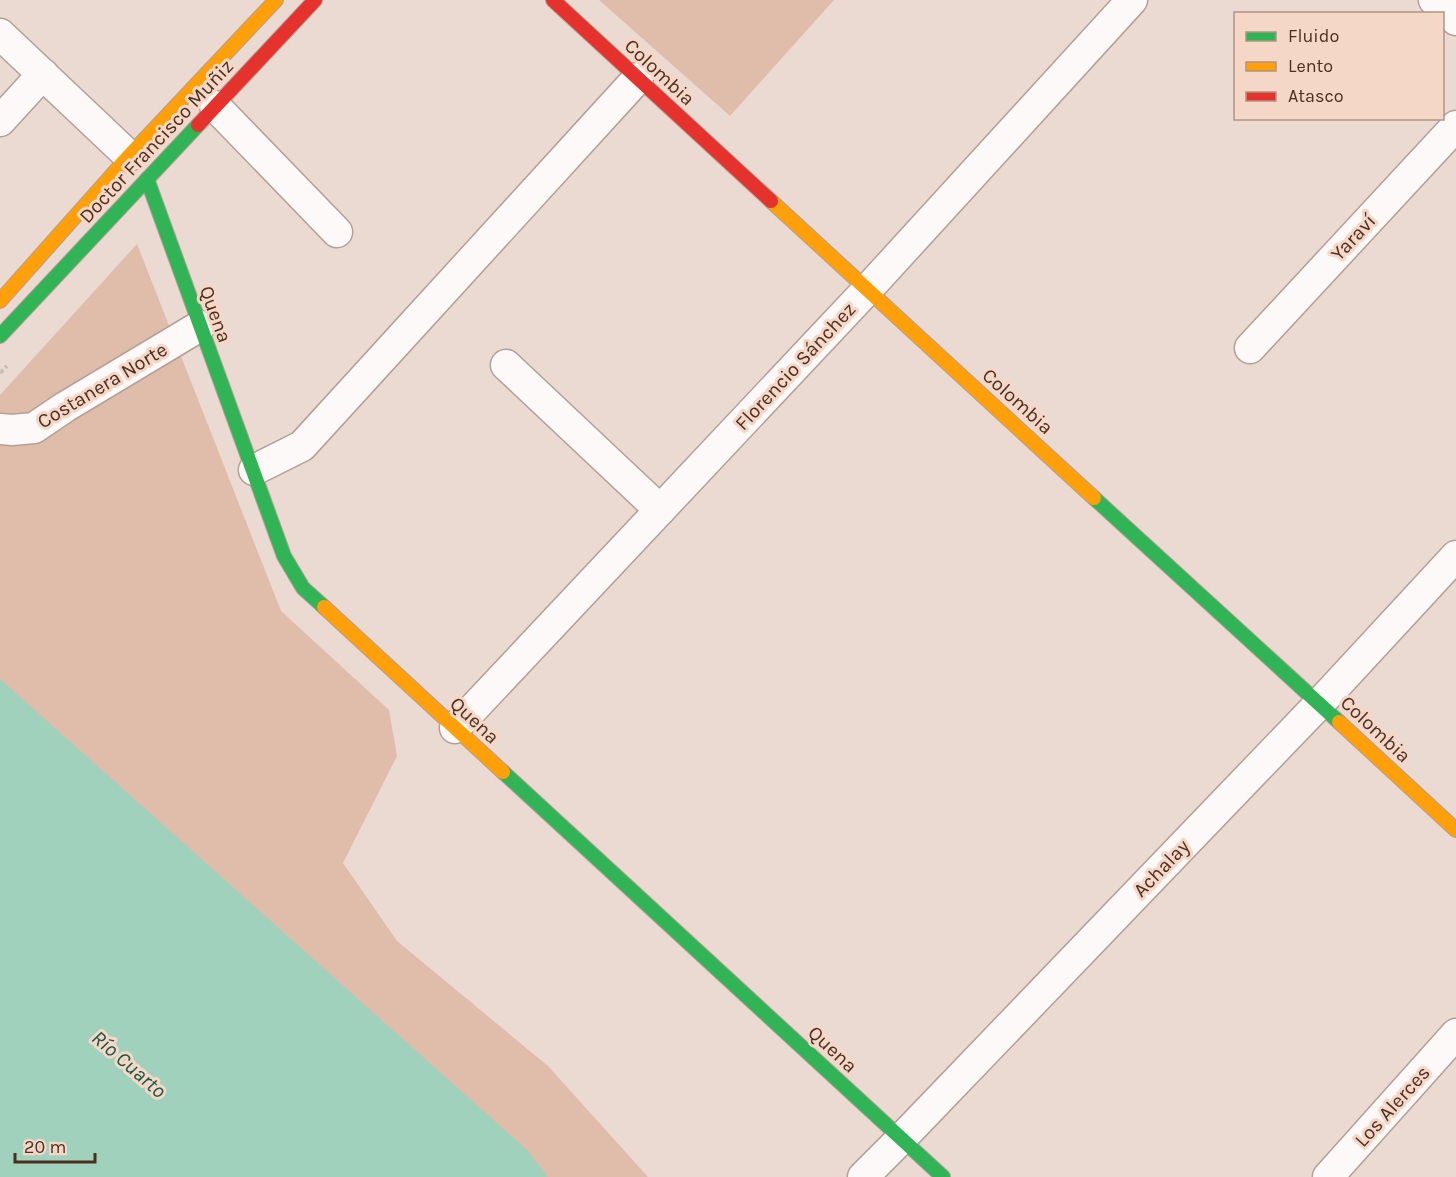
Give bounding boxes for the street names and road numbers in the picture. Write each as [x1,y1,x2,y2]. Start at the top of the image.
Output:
street label: Colombia [620,34,699,111]
street label: Doctor Francisco Muñiz [75,55,238,228]
street label: Yaraví [1326,209,1381,265]
street label: Quena [195,283,236,346]
street label: Florencio Sánchez [730,298,860,435]
street label: Costanera Norte [33,338,171,433]
street label: Colombia [978,364,1058,439]
street label: Colombia [1336,691,1415,768]
street label: Quena [445,692,504,749]
street label: Achalay [1128,835,1194,902]
street label: Quena [803,1021,862,1078]
street label: Los Alerces [1350,1061,1435,1152]

